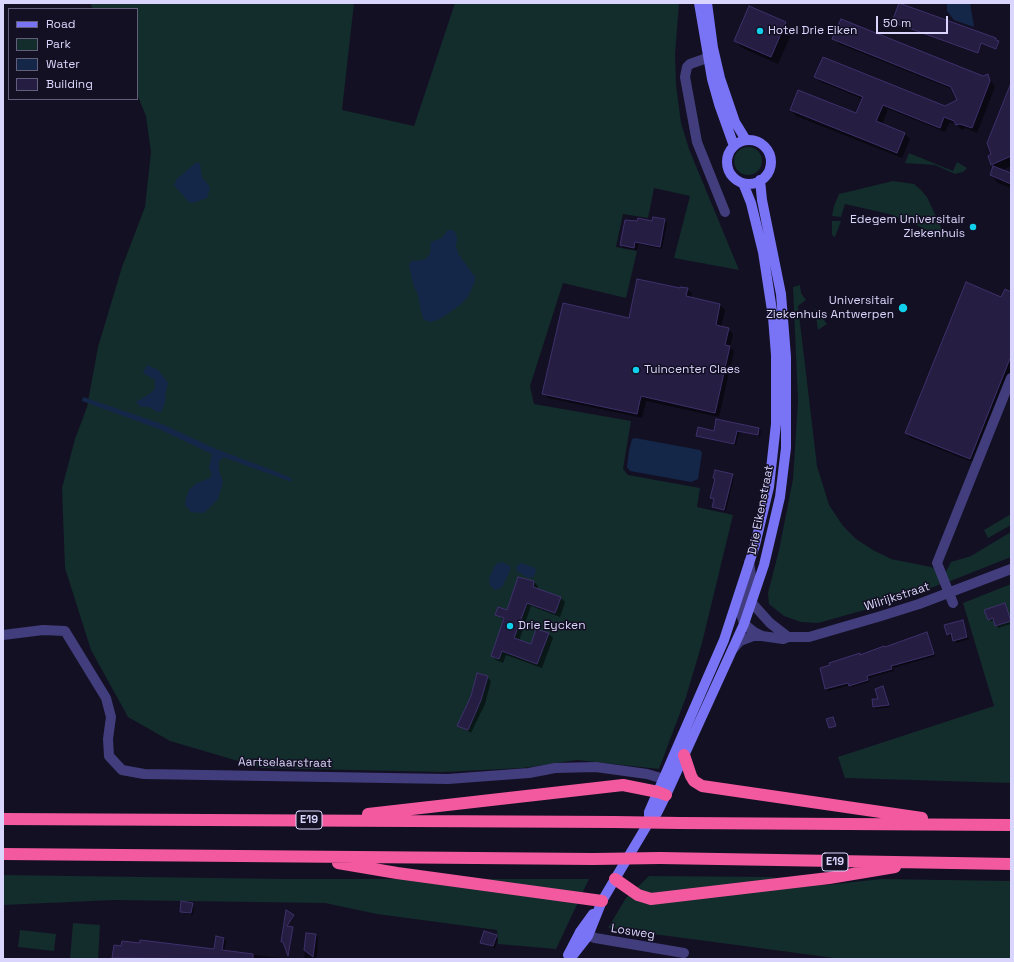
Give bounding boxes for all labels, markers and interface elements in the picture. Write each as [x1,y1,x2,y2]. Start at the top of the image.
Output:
legend [8,8,138,100]
scale bar [878,8,950,34]
text: 50 m [883,15,911,31]
text: Road [46,16,75,32]
place label: Hotel Drie Eiken [768,24,857,38]
marker: Hotel Drie Eiken [755,26,765,36]
text: Park [46,36,71,52]
text: Water [46,56,80,72]
text: Building [46,76,93,92]
place label: Edegem Universitair Ziekenhuis [850,213,965,241]
marker: Edegem Universitair Ziekenhuis [968,222,978,232]
place label: Universitair Ziekenhuis Antwerpen [766,294,894,322]
marker: Universitair Ziekenhuis Antwerpen [897,302,909,314]
place label: Tuincenter Claes [644,363,740,377]
marker: Tuincenter Claes [631,365,641,375]
street label: Drie Eikenstraat [745,464,777,556]
street label: Wilrijkstraat [862,580,932,614]
place label: Drie Eycken [518,619,585,633]
marker: Drie Eycken [505,621,515,631]
street label: Aartselaarstraat [238,755,332,771]
road number: E19 [296,811,322,829]
road number: E19 [822,853,848,871]
street label: Losweg [610,921,656,943]

